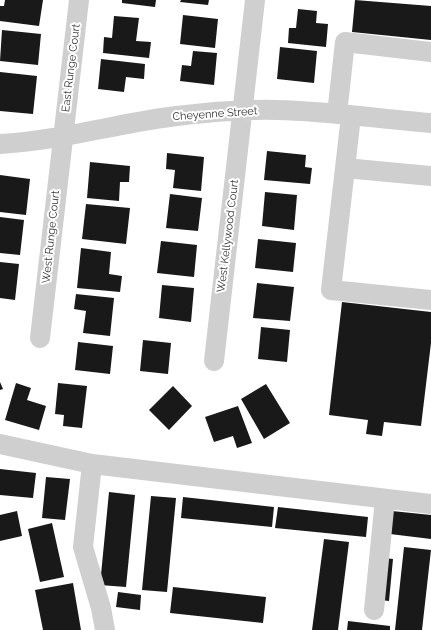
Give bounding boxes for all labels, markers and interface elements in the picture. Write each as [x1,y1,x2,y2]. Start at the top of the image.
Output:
street label: East Runge Court [59,23,83,113]
street label: Cheyenne Street [172,104,258,124]
street label: West Kellywood Court [215,179,241,293]
street label: West Runge Court [40,190,62,284]

